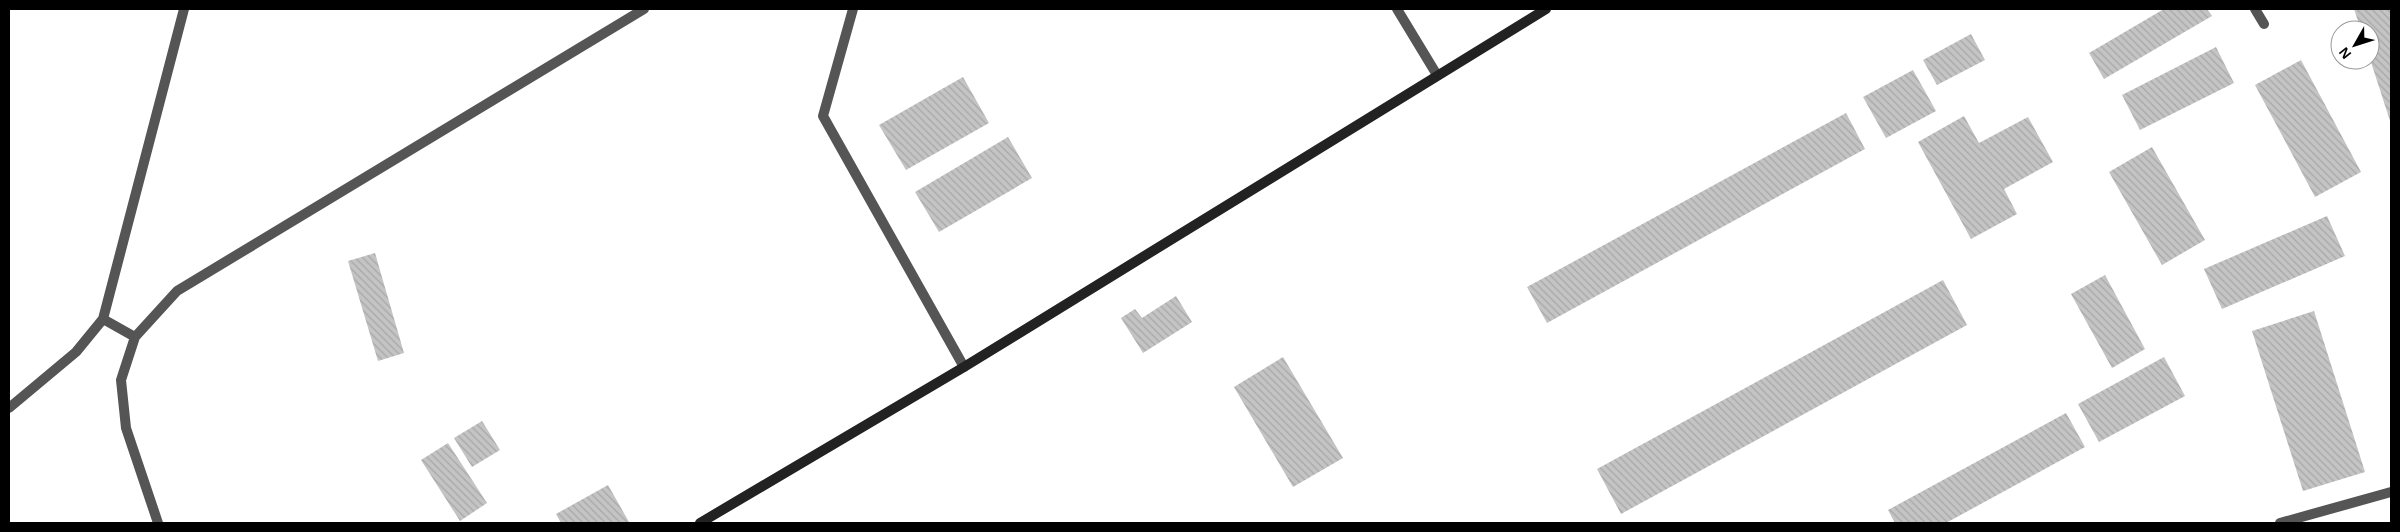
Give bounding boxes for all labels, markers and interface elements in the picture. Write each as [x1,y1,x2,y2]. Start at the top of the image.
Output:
north arrow [2330,20,2380,70]
text: N [2335,44,2354,62]

